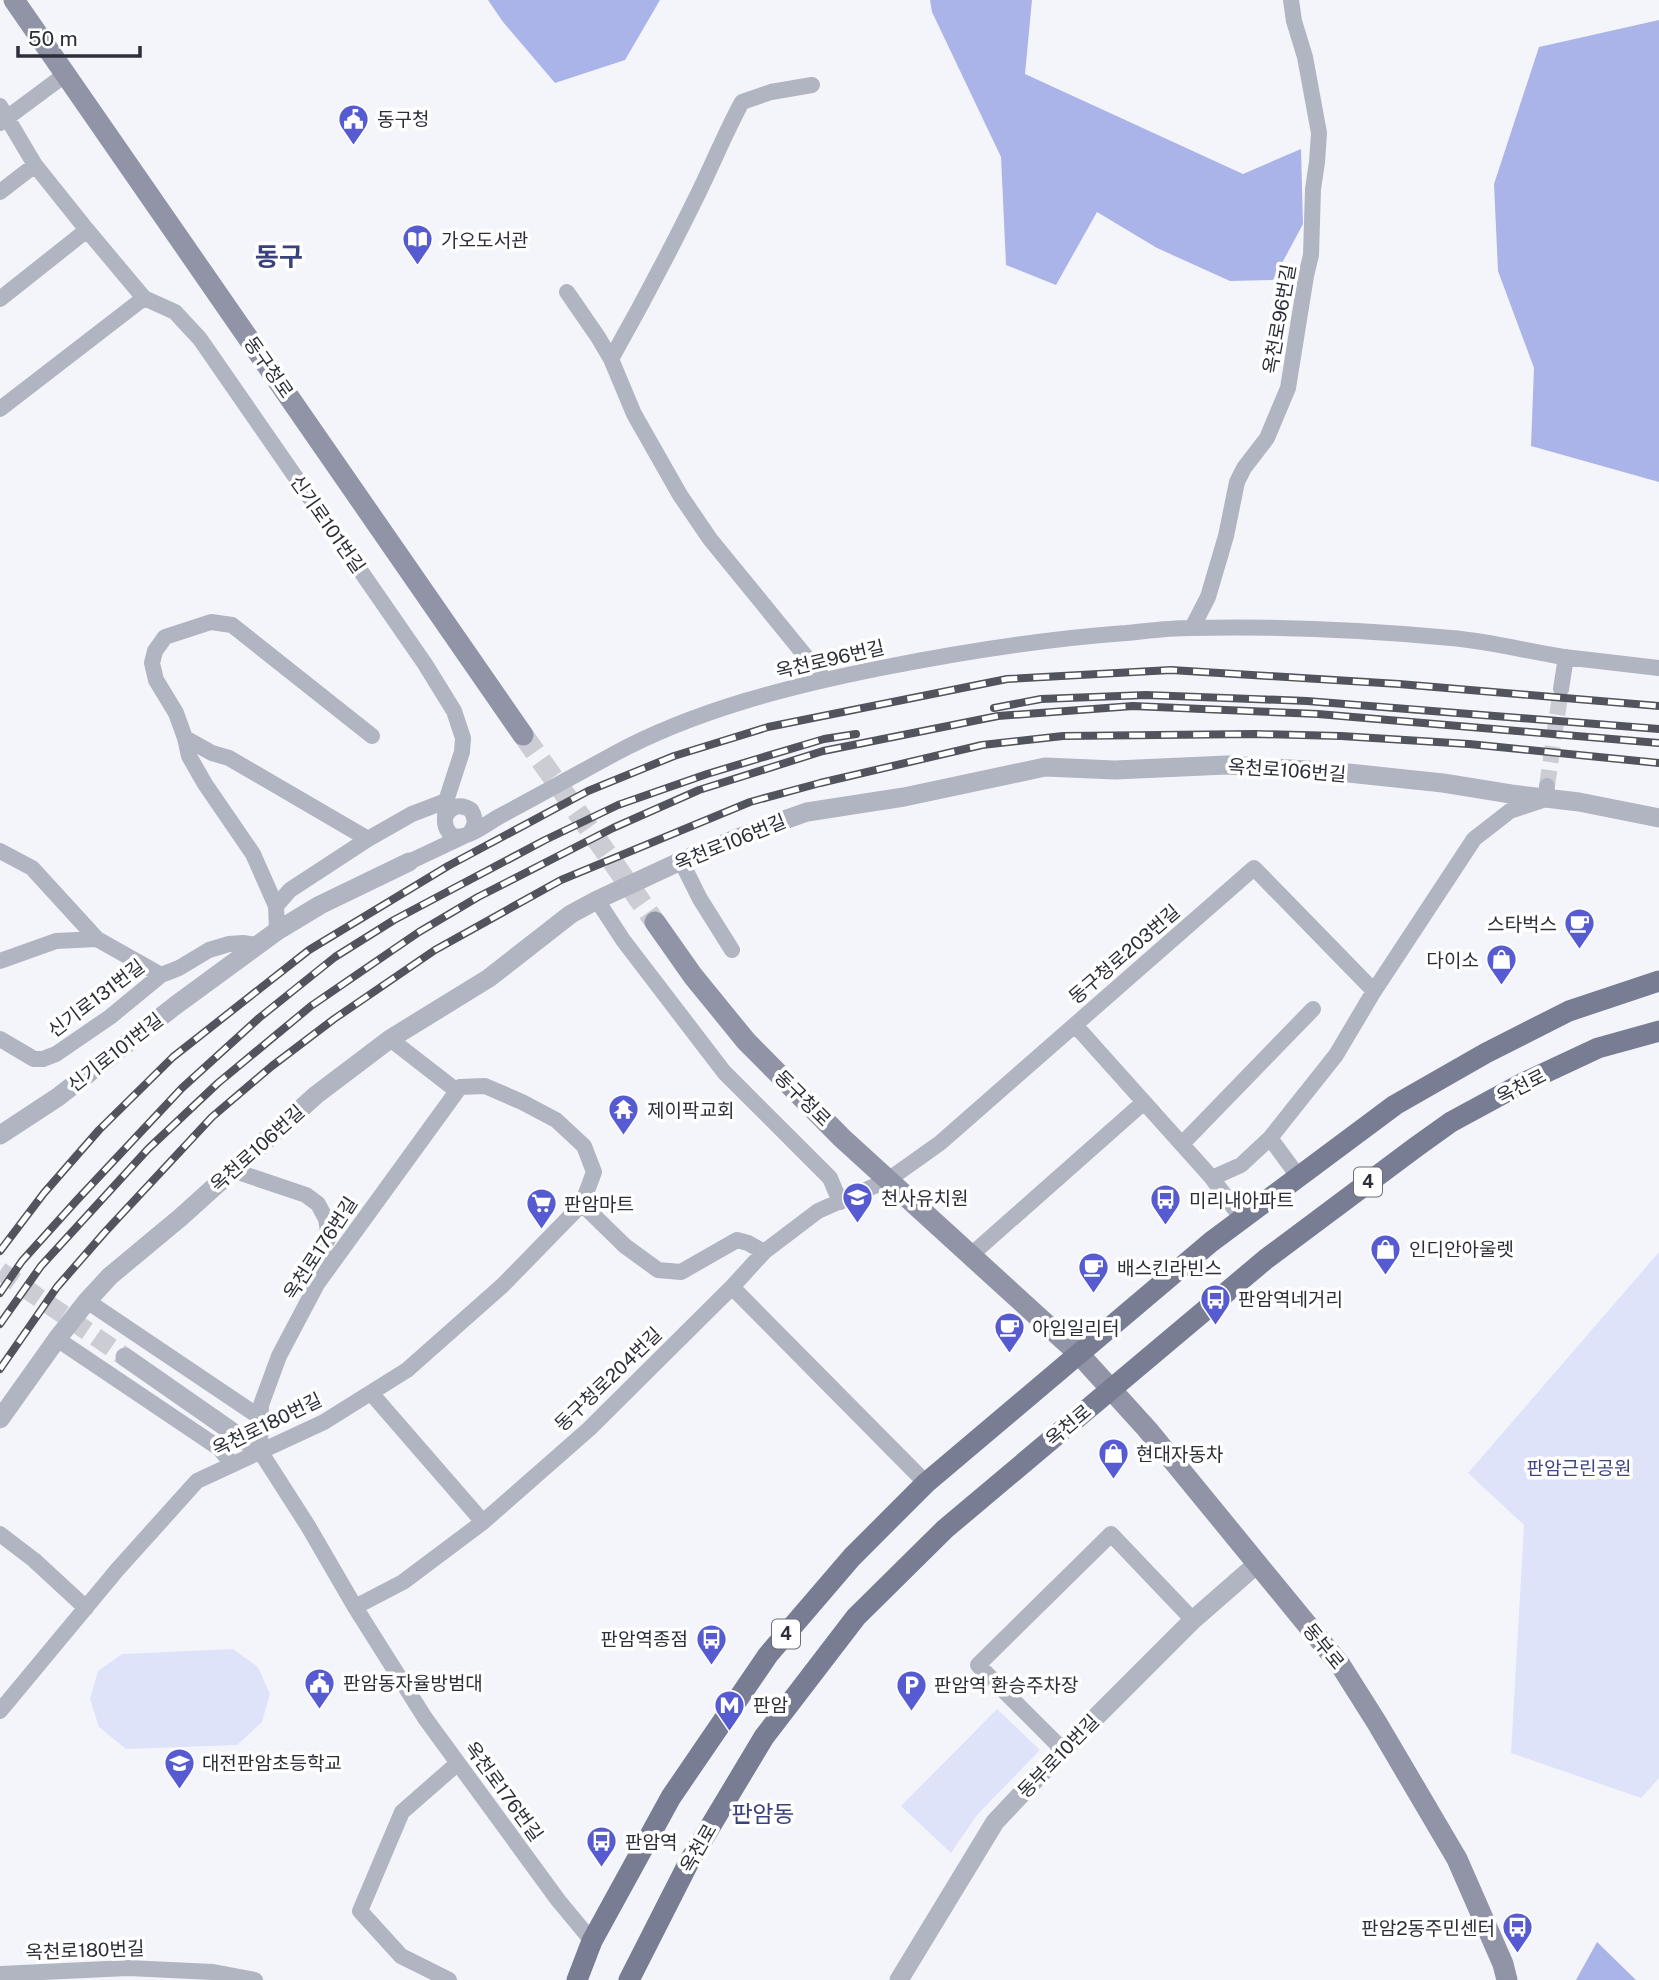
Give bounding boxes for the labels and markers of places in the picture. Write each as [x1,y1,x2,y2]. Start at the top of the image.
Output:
public building icon: 동구청 [337,102,371,146]
place label: 동구청 [377,108,429,130]
library icon: 가오도서관 [401,223,435,267]
place label: 가오도서관 [441,229,528,251]
cafe icon: 스타벅스 [1563,907,1597,951]
place label: 스타벅스 [1487,913,1557,935]
shop icon: 다이소 [1485,943,1519,987]
place label: 다이소 [1427,949,1479,971]
temple icon: 제이팍교회 [607,1093,641,1137]
place label: 제이팍교회 [647,1099,734,1121]
school or university icon: 천사유치원 [841,1181,875,1225]
bus stop icon: 미리내아파트 [1149,1183,1183,1227]
supermarket icon: 판암마트 [524,1187,558,1231]
place label: 천사유치원 [881,1187,968,1209]
place label: 미리내아파트 [1189,1189,1294,1211]
place label: 판암마트 [564,1193,634,1215]
shop icon: 인디안아울렛 [1369,1232,1403,1276]
place label: 인디안아울렛 [1409,1238,1514,1260]
cafe icon: 배스킨라빈스 [1077,1251,1111,1295]
place label: 배스킨라빈스 [1117,1257,1222,1279]
bus stop icon: 판암역네거리 [1198,1282,1232,1326]
place label: 판암역네거리 [1238,1288,1343,1310]
cafe icon: 아임일리터 [992,1311,1026,1355]
place label: 아임일리터 [1032,1317,1119,1339]
shop icon: 현대자동차 [1096,1437,1130,1481]
place label: 현대자동차 [1136,1443,1223,1465]
bus stop icon: 판암역종점 [694,1622,728,1666]
place label: 판암역종점 [601,1628,688,1650]
public building icon: 판암동자율방범대 [303,1666,337,1710]
parking icon: 판암역 환승주차장 [894,1668,928,1712]
place label: 판암동자율방범대 [343,1672,483,1694]
place label: 판암역 환승주차장 [934,1674,1078,1696]
metro station icon: 판암 [713,1688,747,1732]
place label: 판암 [753,1694,788,1716]
school or university icon: 대전판암초등학교 [162,1746,196,1790]
place label: 대전판암초등학교 [202,1752,342,1774]
bus stop icon: 판암역 [585,1825,619,1869]
place label: 판암역 [625,1831,677,1853]
bus stop icon: 판암2동주민센터 [1501,1911,1535,1955]
place label: 판암2동주민센터 [1361,1917,1495,1939]

